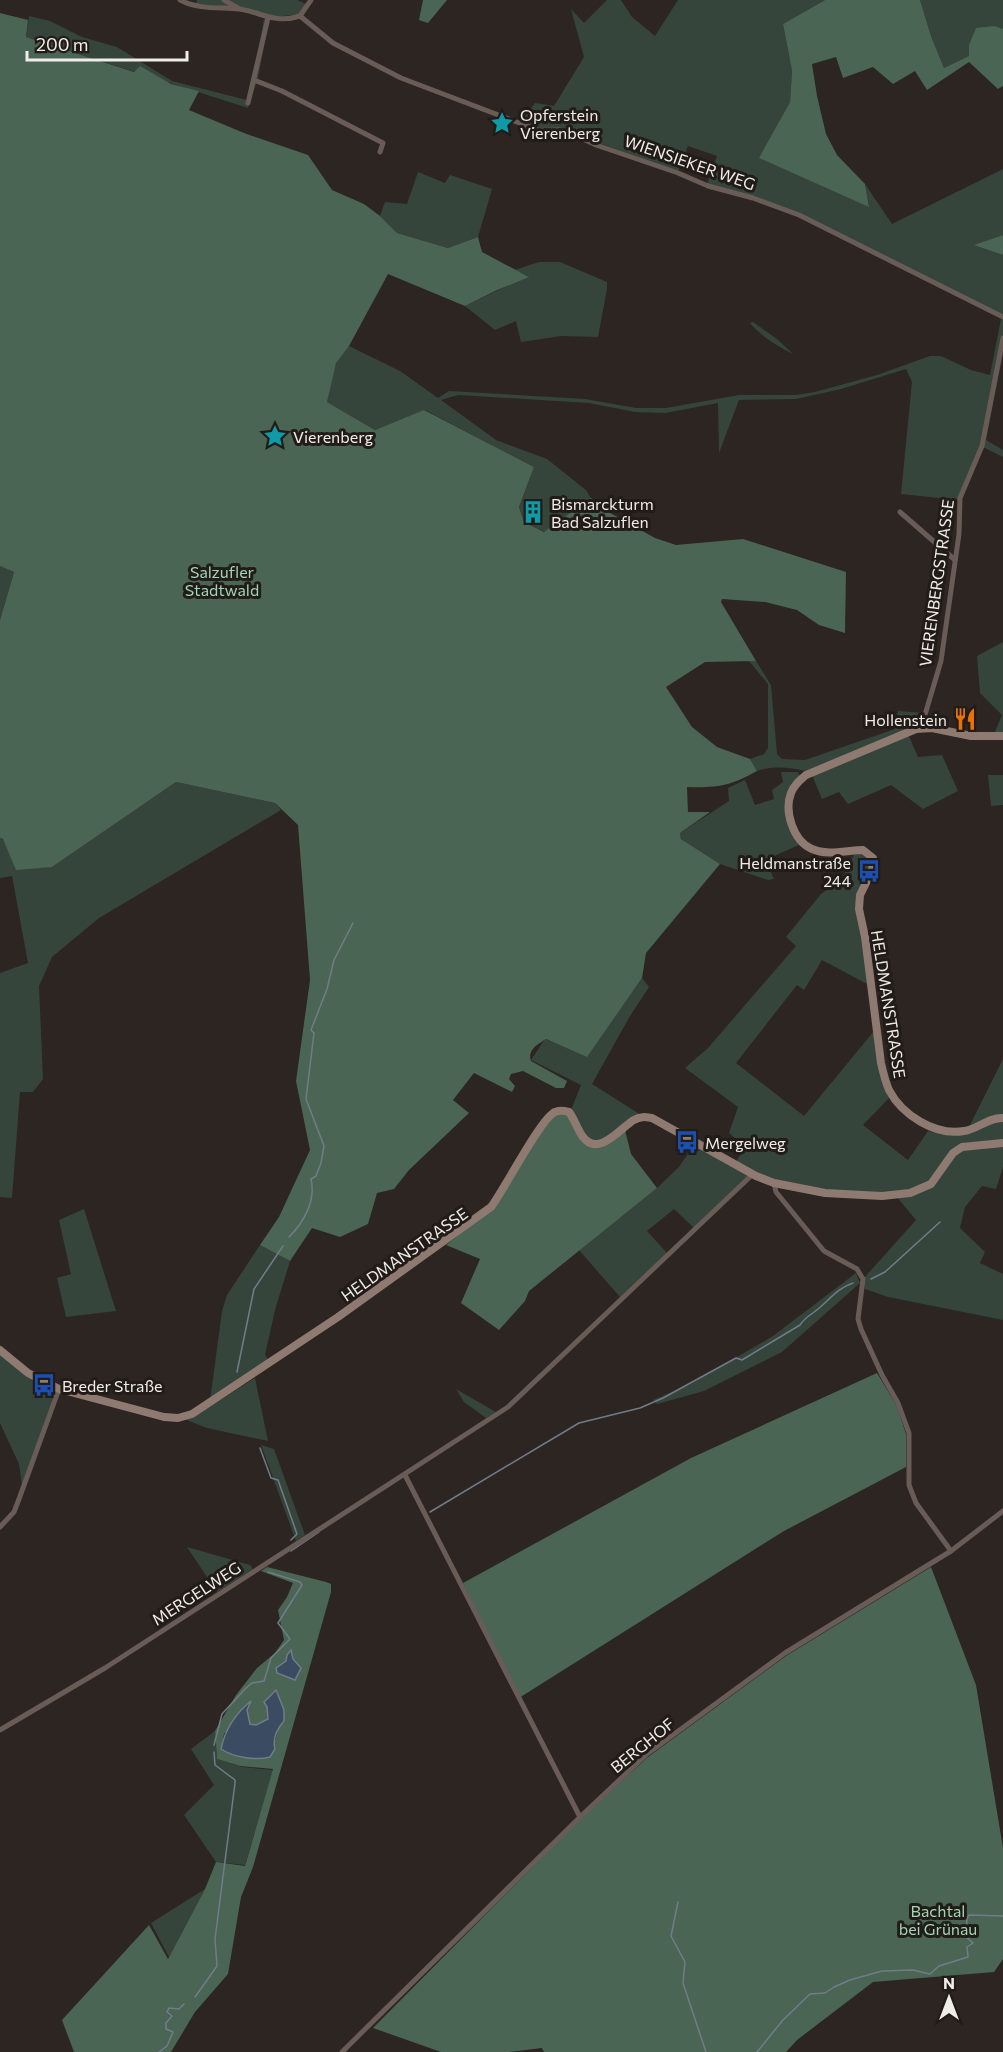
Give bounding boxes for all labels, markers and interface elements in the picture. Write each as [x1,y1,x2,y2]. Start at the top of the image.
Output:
scale bar [27,24,188,62]
text: 200 m [36,33,89,55]
place label: Opferstein Vierenberg [520,105,601,142]
place icon: Opferstein Vierenberg [489,110,515,136]
street label: WIENSIEKER WEG [622,131,758,193]
place icon: Vierenberg [262,423,288,449]
place label: Vierenberg [293,427,374,446]
place label: Bismarckturm Bad Salzuflen [551,494,654,531]
street label: VIERENBERGSTRASSE [915,498,957,668]
building icon: Bismarckturm Bad Salzuflen [520,499,546,525]
park label: Salzufler Stadtwald [185,562,259,599]
restaurant icon: Hollenstein [952,706,978,732]
place label: Hollenstein [864,710,947,729]
place label: Heldmanstraße 244 [739,853,851,890]
bus stop icon: Heldmanstraße 244 [856,858,882,884]
street label: HELDMANSTRASSE [868,928,910,1080]
bus stop icon: Mergelweg [674,1129,700,1155]
place label: Mergelweg [705,1133,786,1152]
street label: HELDMANSTRASSE [337,1203,471,1305]
bus stop icon: Breder Straße [31,1372,57,1398]
place label: Breder Straße [62,1376,163,1395]
street label: MERGELWEG [148,1557,244,1629]
street label: BERGHOF [606,1714,678,1776]
park label: Bachtal bei Grünau [899,1901,977,1938]
north arrow [919,1968,979,2028]
text: N [943,1973,955,1992]

